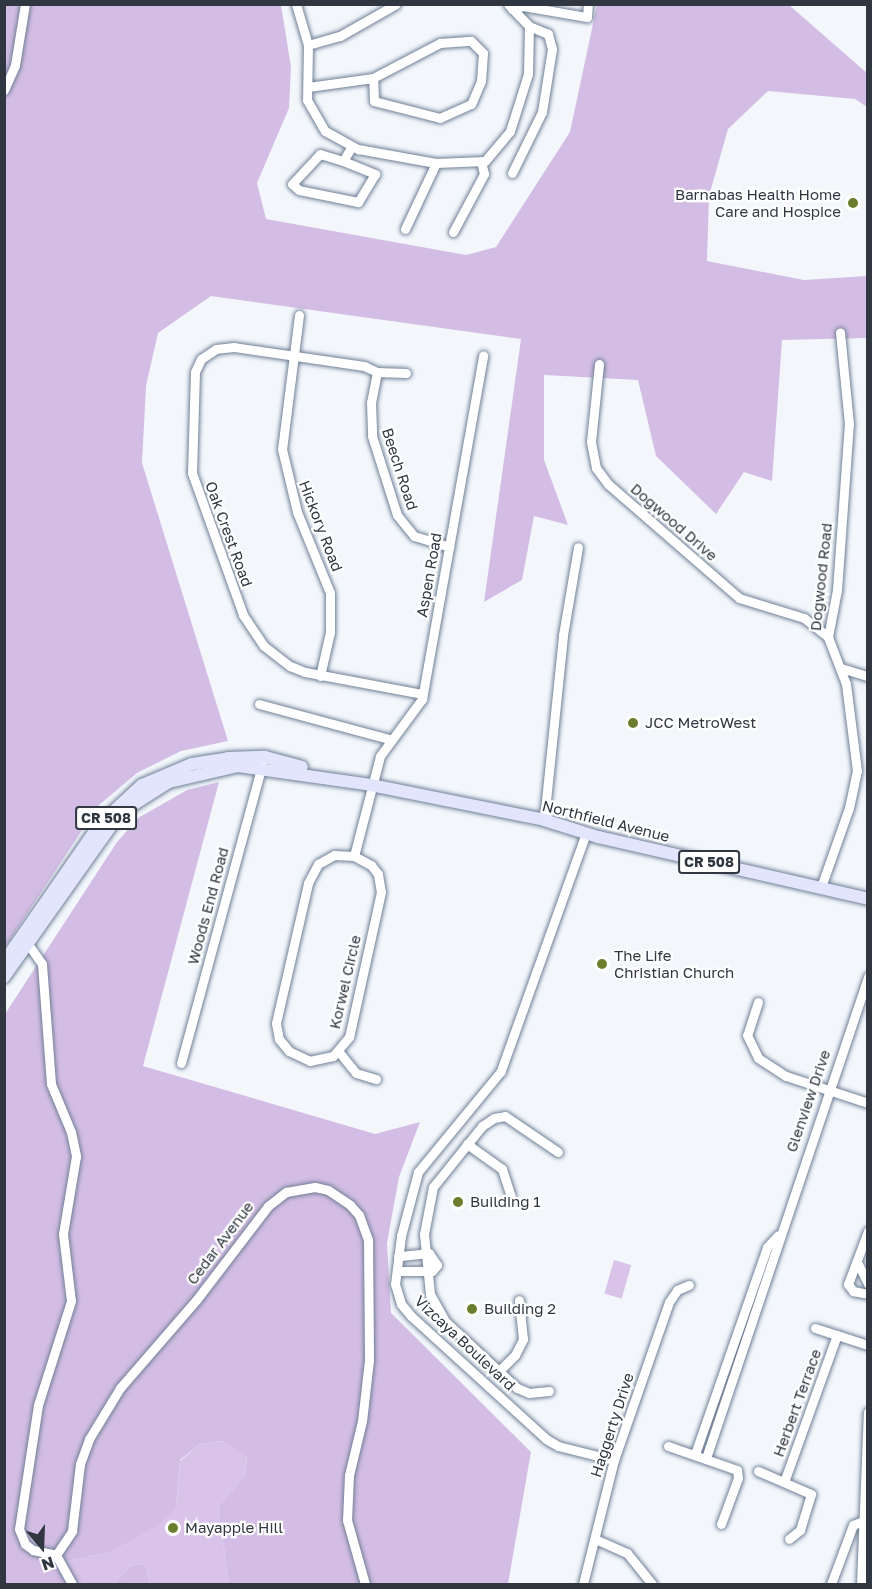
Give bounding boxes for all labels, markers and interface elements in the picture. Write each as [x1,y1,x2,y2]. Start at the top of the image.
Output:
place label: Barnabas Health Home Care and Hospice [675,185,841,220]
marker: Barnabas Health Home Care and Hospice [846,196,860,210]
street label: Beech Road [378,426,422,512]
street label: Hickory Road [295,478,347,574]
street label: Oak Crest Road [202,479,256,589]
street label: Dogwood Drive [627,479,721,565]
street label: Dogwood Road [806,522,836,632]
street label: Aspen Road [413,531,445,619]
place label: JCC MetroWest [645,714,756,732]
marker: JCC MetroWest [626,716,640,730]
street label: Northfield Avenue [540,796,672,846]
road number: CR 508 [74,807,138,829]
street label: Woods End Road [184,845,232,967]
road number: CR 508 [678,851,740,873]
street label: Korwel Circle [325,933,365,1031]
place label: The Life Christian Church [614,946,734,981]
marker: The Life Christian Church [595,957,609,971]
street label: Glenview Drive [782,1048,834,1154]
place label: Building 1 [470,1193,541,1211]
marker: Building 1 [451,1195,465,1209]
street label: Cedar Avenue [183,1198,257,1288]
street label: Vizcaya Boulevard [411,1292,519,1394]
place label: Building 2 [484,1300,556,1318]
marker: Building 2 [465,1302,479,1316]
street label: Herbert Terrace [769,1347,825,1459]
street label: Haggerty Drive [587,1370,637,1480]
north arrow [12,1517,72,1577]
place label: Mayapple Hill [185,1519,283,1537]
marker: Mayapple Hill [166,1521,180,1535]
text: N [39,1553,57,1575]

